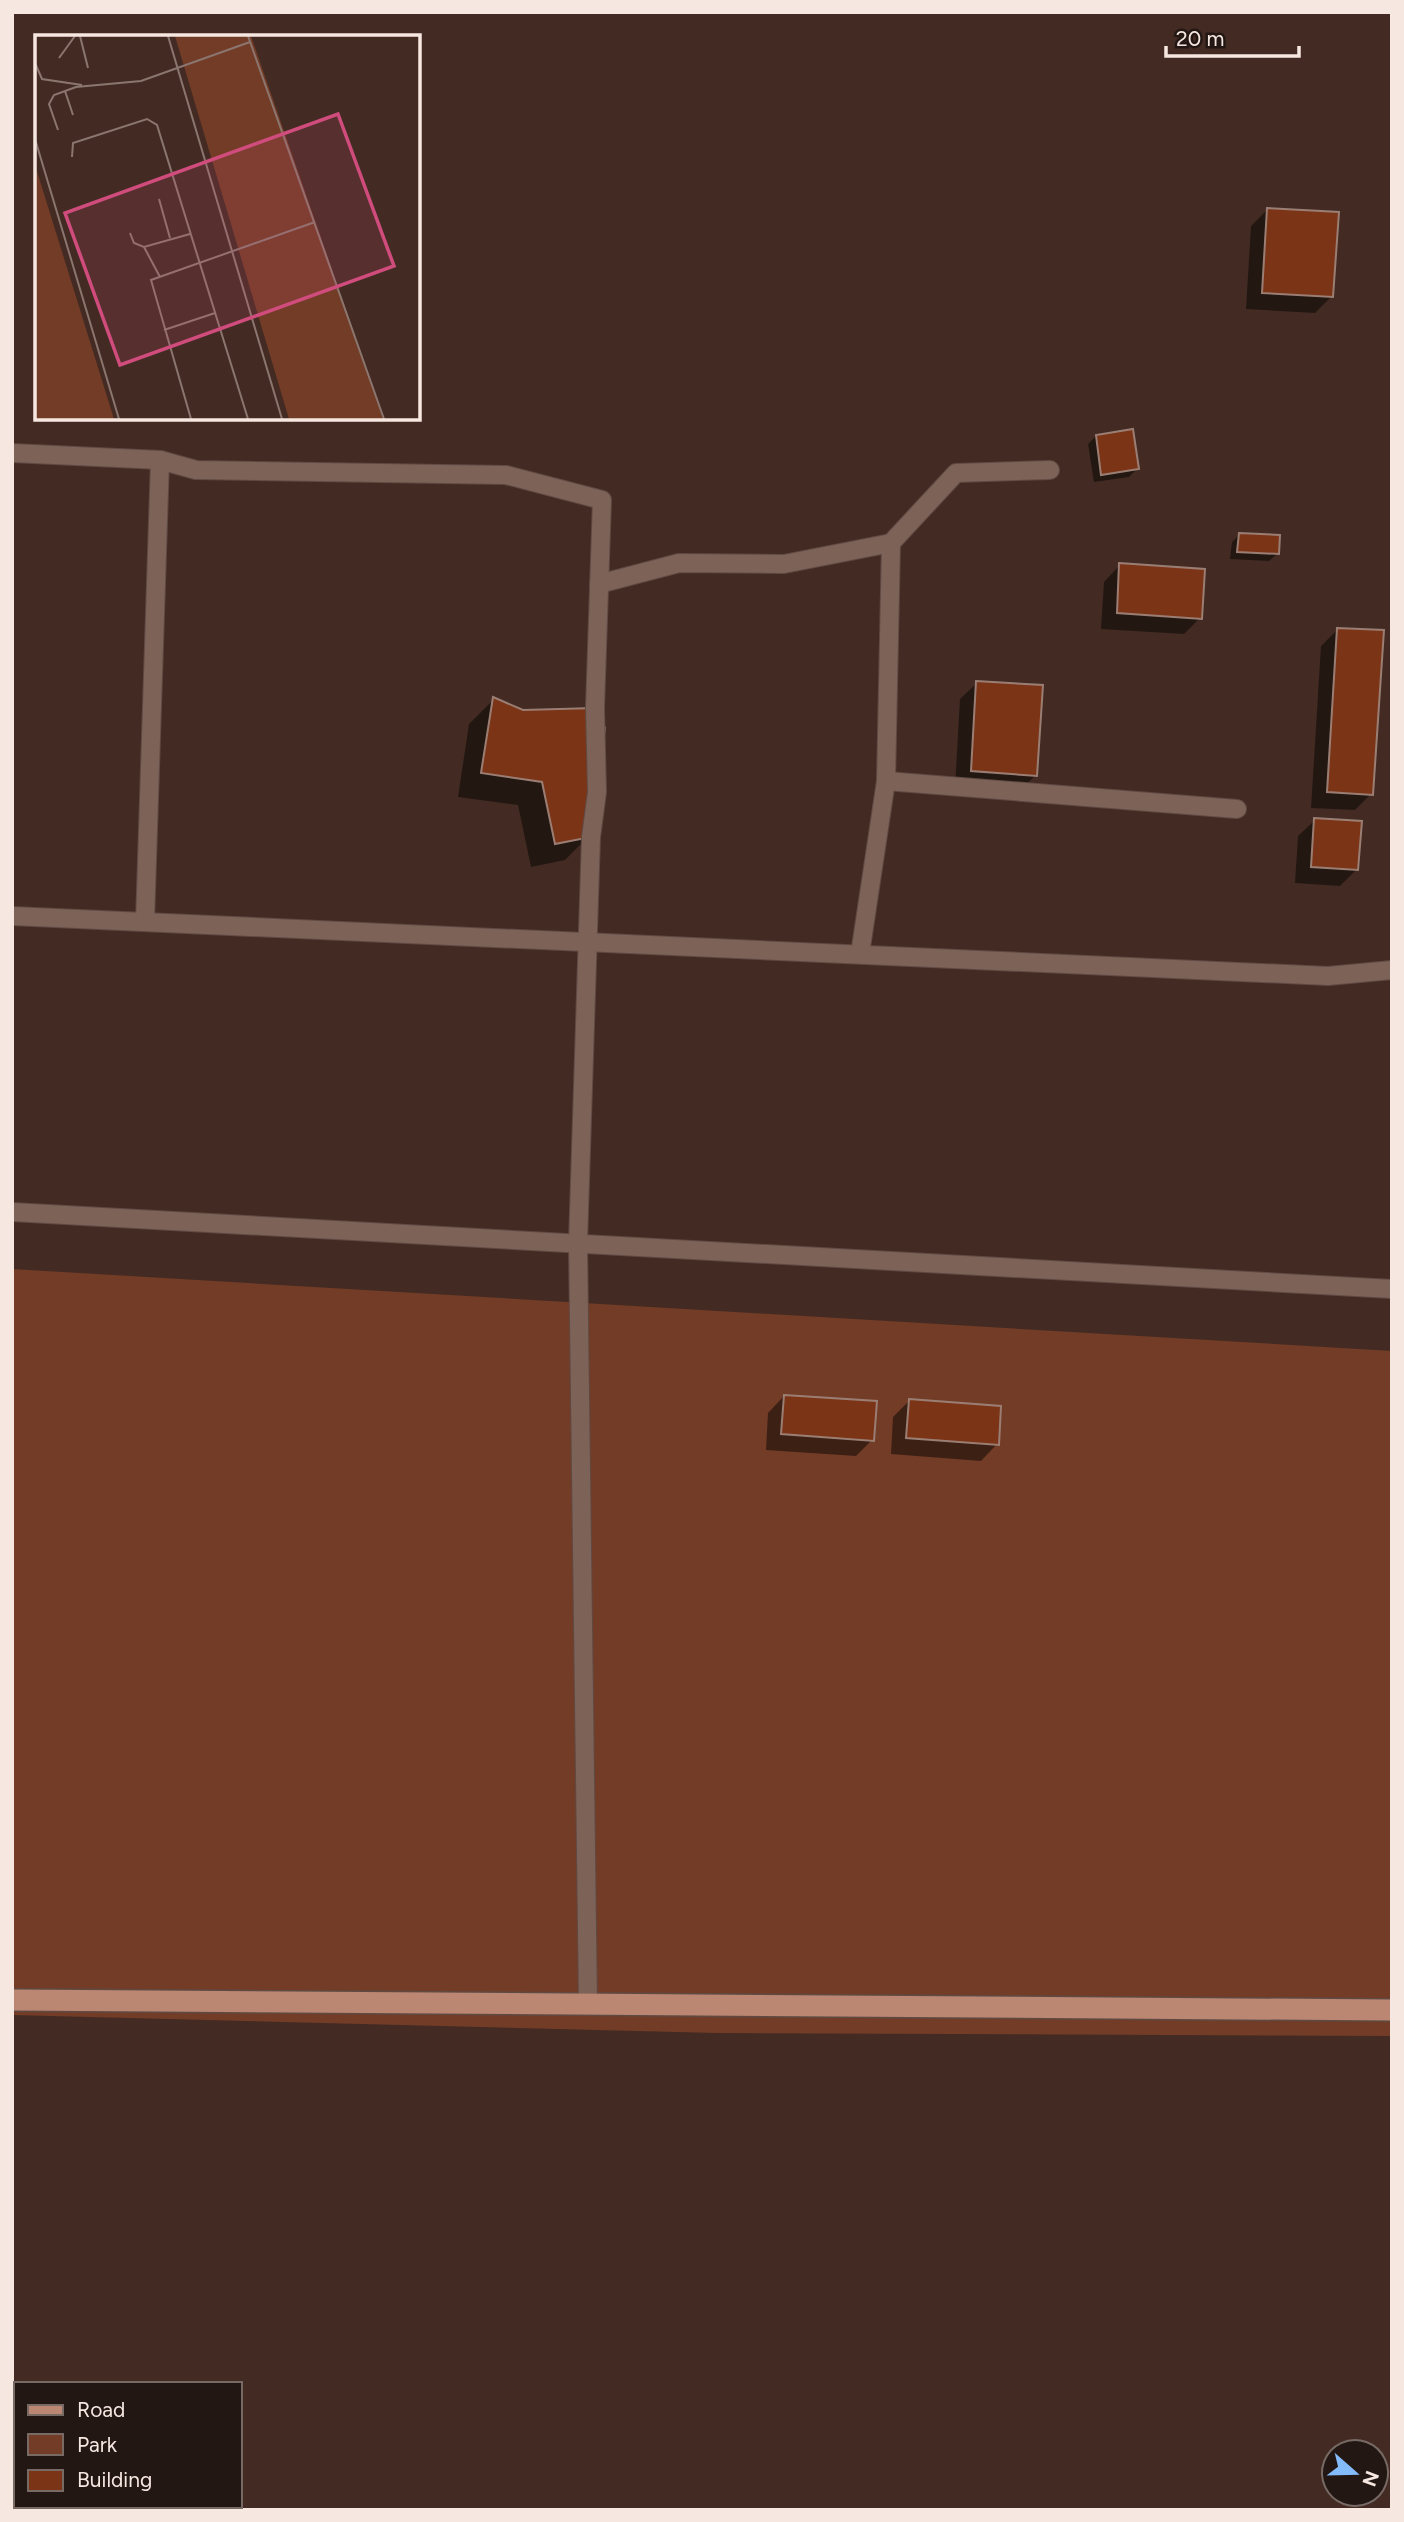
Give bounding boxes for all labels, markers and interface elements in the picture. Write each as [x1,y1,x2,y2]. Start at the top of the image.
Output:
scale bar [1166,14,1299,58]
text: 20 m [1176,26,1224,51]
inset map [35,35,420,420]
legend [14,2382,242,2508]
text: Road [77,2397,125,2422]
text: Park [77,2432,118,2457]
north arrow [1320,2438,1390,2508]
text: Building [77,2467,152,2492]
text: N [1357,2468,1384,2489]

